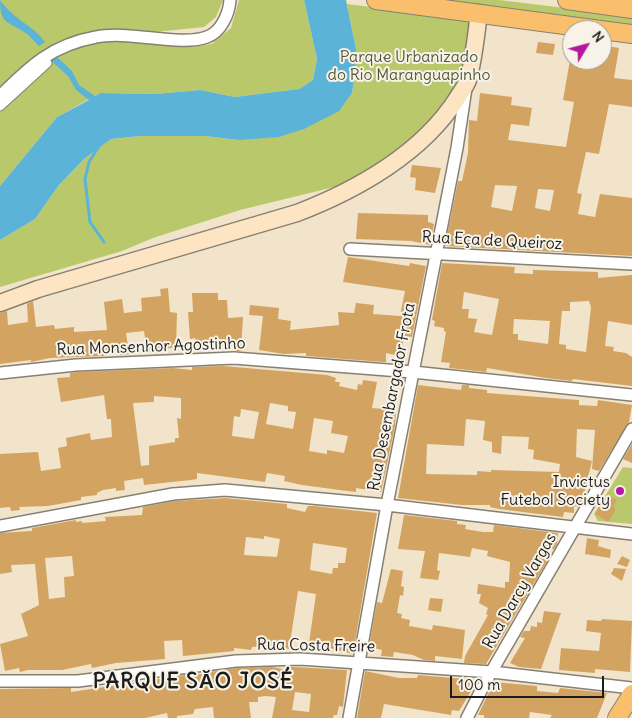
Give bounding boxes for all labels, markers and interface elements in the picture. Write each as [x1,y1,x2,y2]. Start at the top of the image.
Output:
north arrow [562,20,612,70]
text: N [588,27,608,46]
park label: Parque Urbanizado do Rio Maranguapinho [327,47,491,85]
street label: Rua Eça de Queiroz [421,228,563,254]
street label: Rua Desembargador Frota [364,301,420,493]
street label: Rua Monsenhor Agostinho [56,334,246,360]
place label: Invictus Futebol Society [500,472,610,510]
marker: Invictus Futebol Society [614,485,626,497]
street label: Rua Darcy Vargas [479,530,561,652]
street label: Rua Costa Freire [257,635,375,657]
scale bar [452,666,606,698]
district label: PARQUE SĂO JOSÉ [91,669,295,695]
text: 100 m [458,675,500,694]

